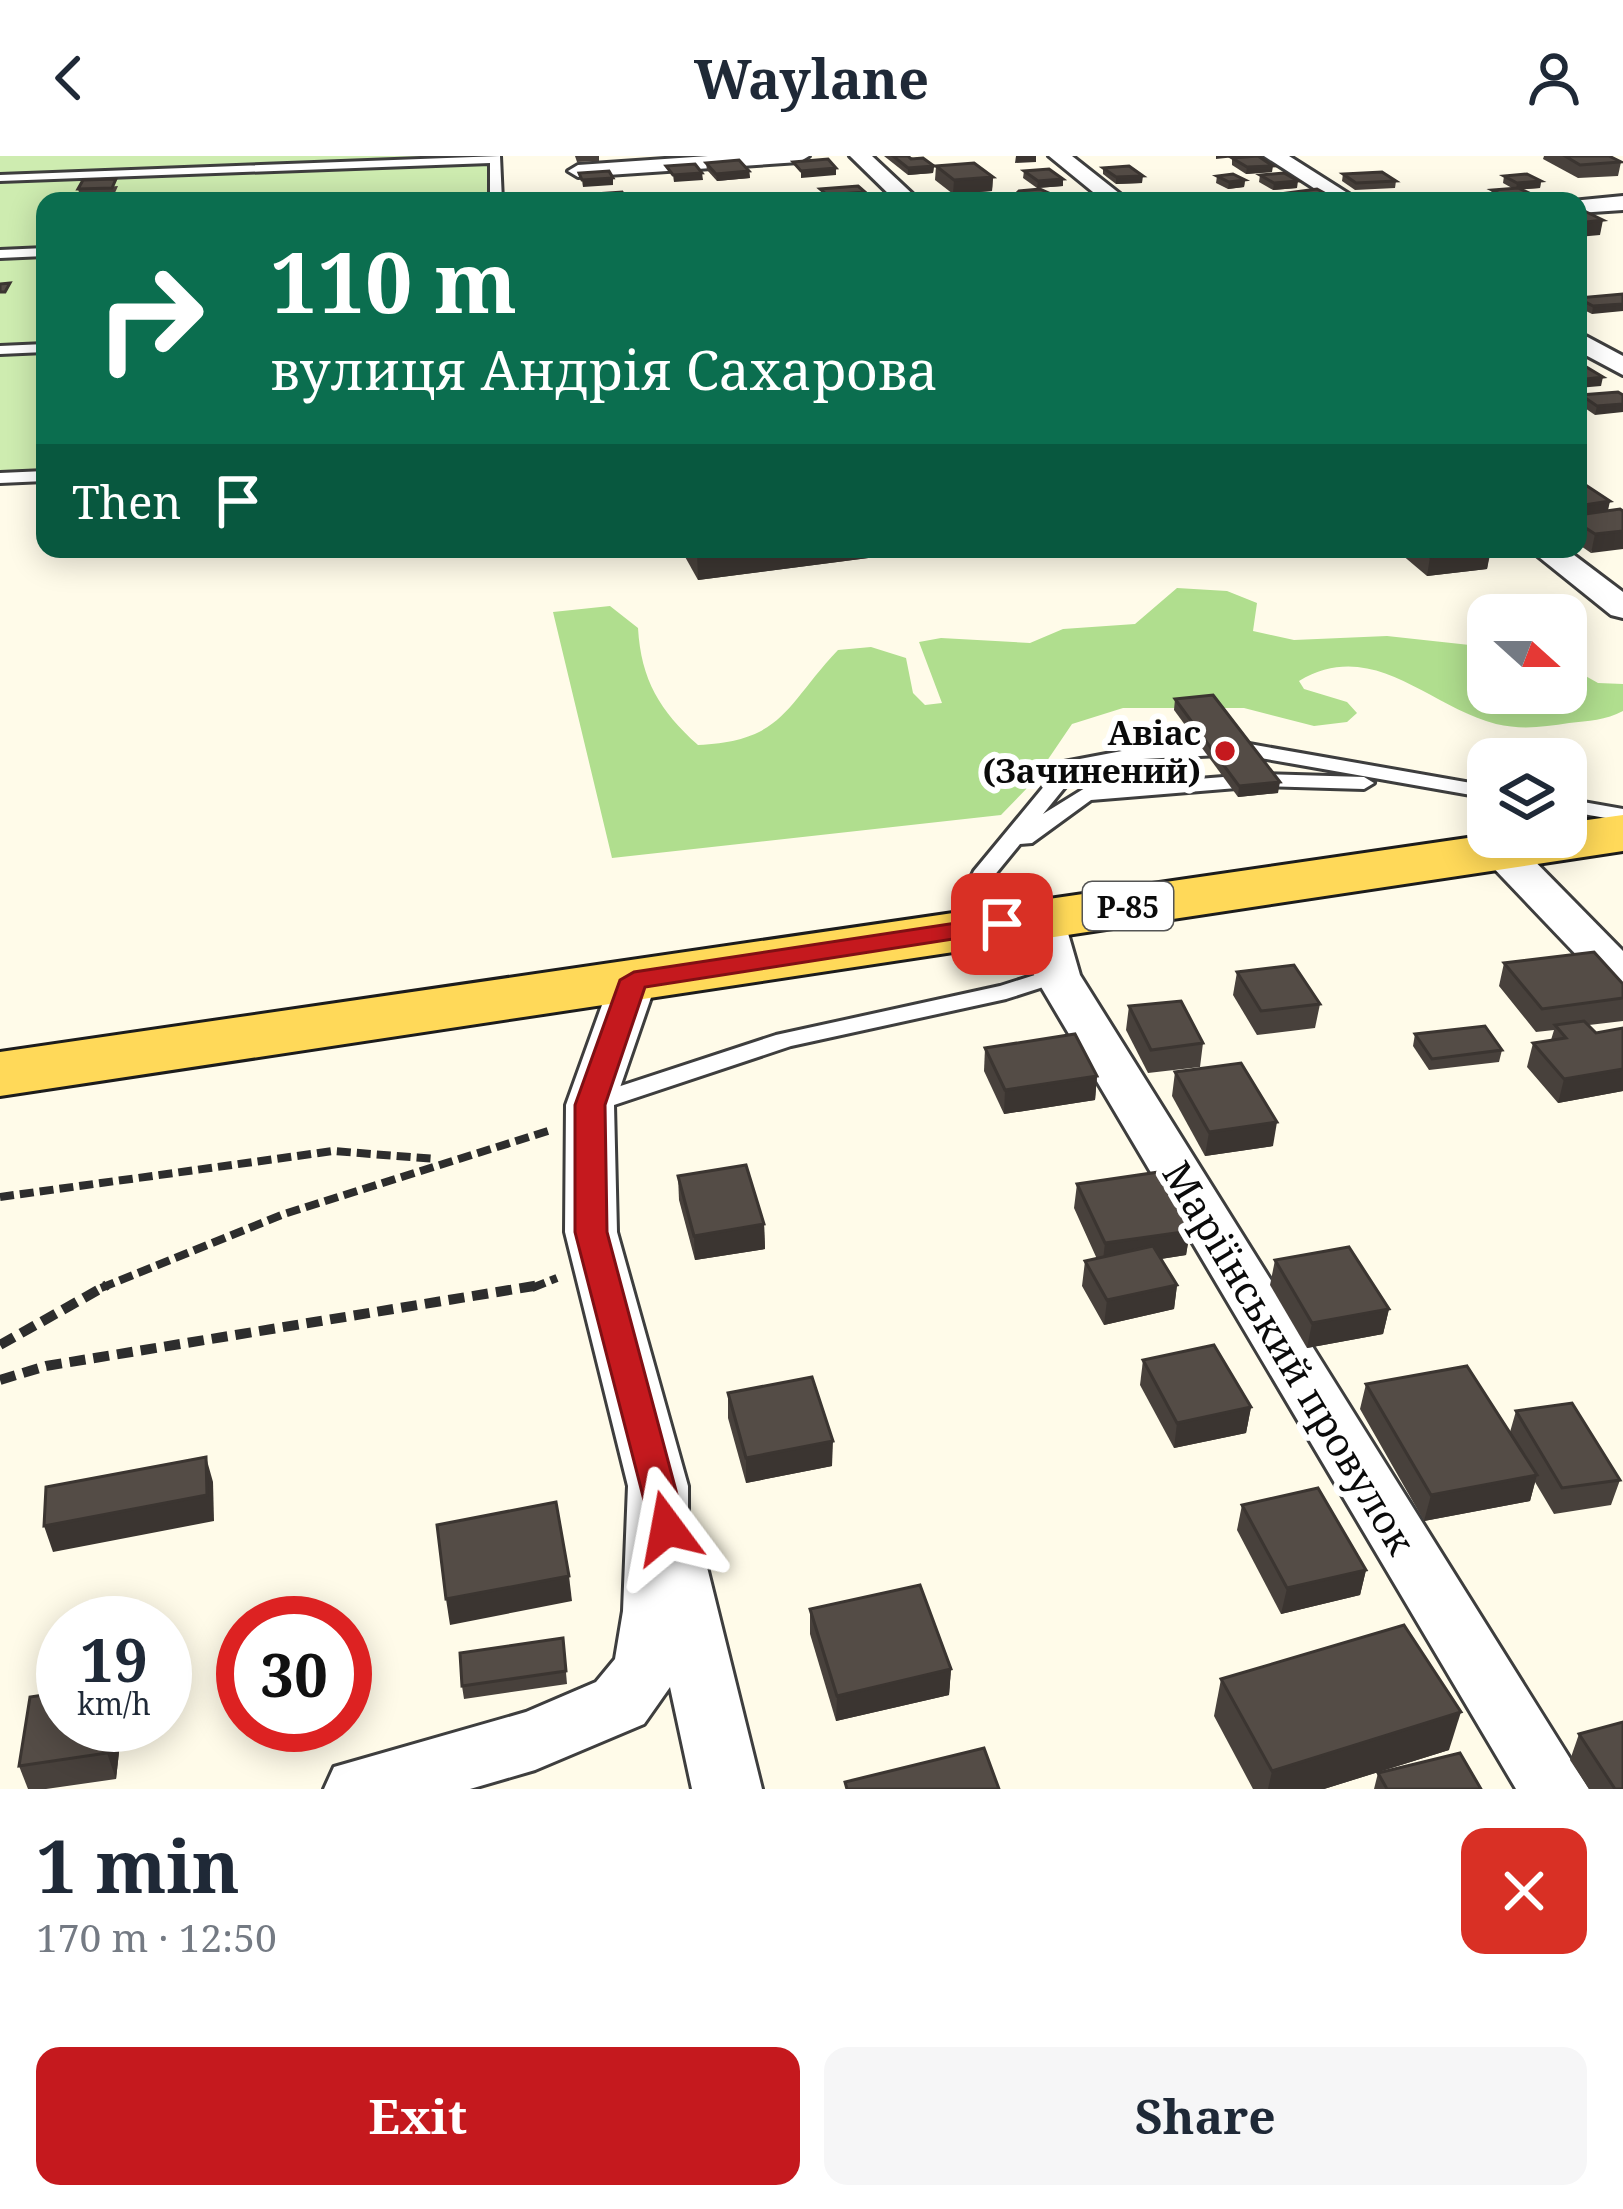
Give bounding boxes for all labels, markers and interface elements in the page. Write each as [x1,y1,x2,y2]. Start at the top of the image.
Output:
text: Waylane [694,41,929,115]
icon: back [36,45,102,111]
icon: person [1521,45,1587,111]
text: 110 m [270,223,517,338]
icon: right [72,240,228,396]
text: вулиця Андрія Сахарова [270,332,938,406]
icon: arrive [205,468,271,534]
text: Then [72,471,181,532]
north arrow [1467,594,1587,714]
map controls [1467,594,1587,858]
place label: Авіас (Зачинений) [982,710,1201,793]
marker: Авіас (Зачинений) [1212,738,1238,764]
button: layers [1467,738,1587,858]
pin [951,873,1053,975]
road number: Р-85 [1083,882,1173,930]
icon: arrive [969,891,1035,957]
street label: Маріїнський провулок [1151,1151,1429,1564]
position arrow [604,1465,730,1591]
speed limit sign: 30 [216,1596,372,1752]
text: 19 [80,1618,148,1700]
text: km/h [77,1683,151,1724]
text: 1 min [36,1816,240,1914]
button: close [1461,1828,1587,1954]
text: 170 m · 12:50 [36,1910,277,1963]
button: Exit [36,2047,800,2185]
button: Share [824,2047,1587,2185]

